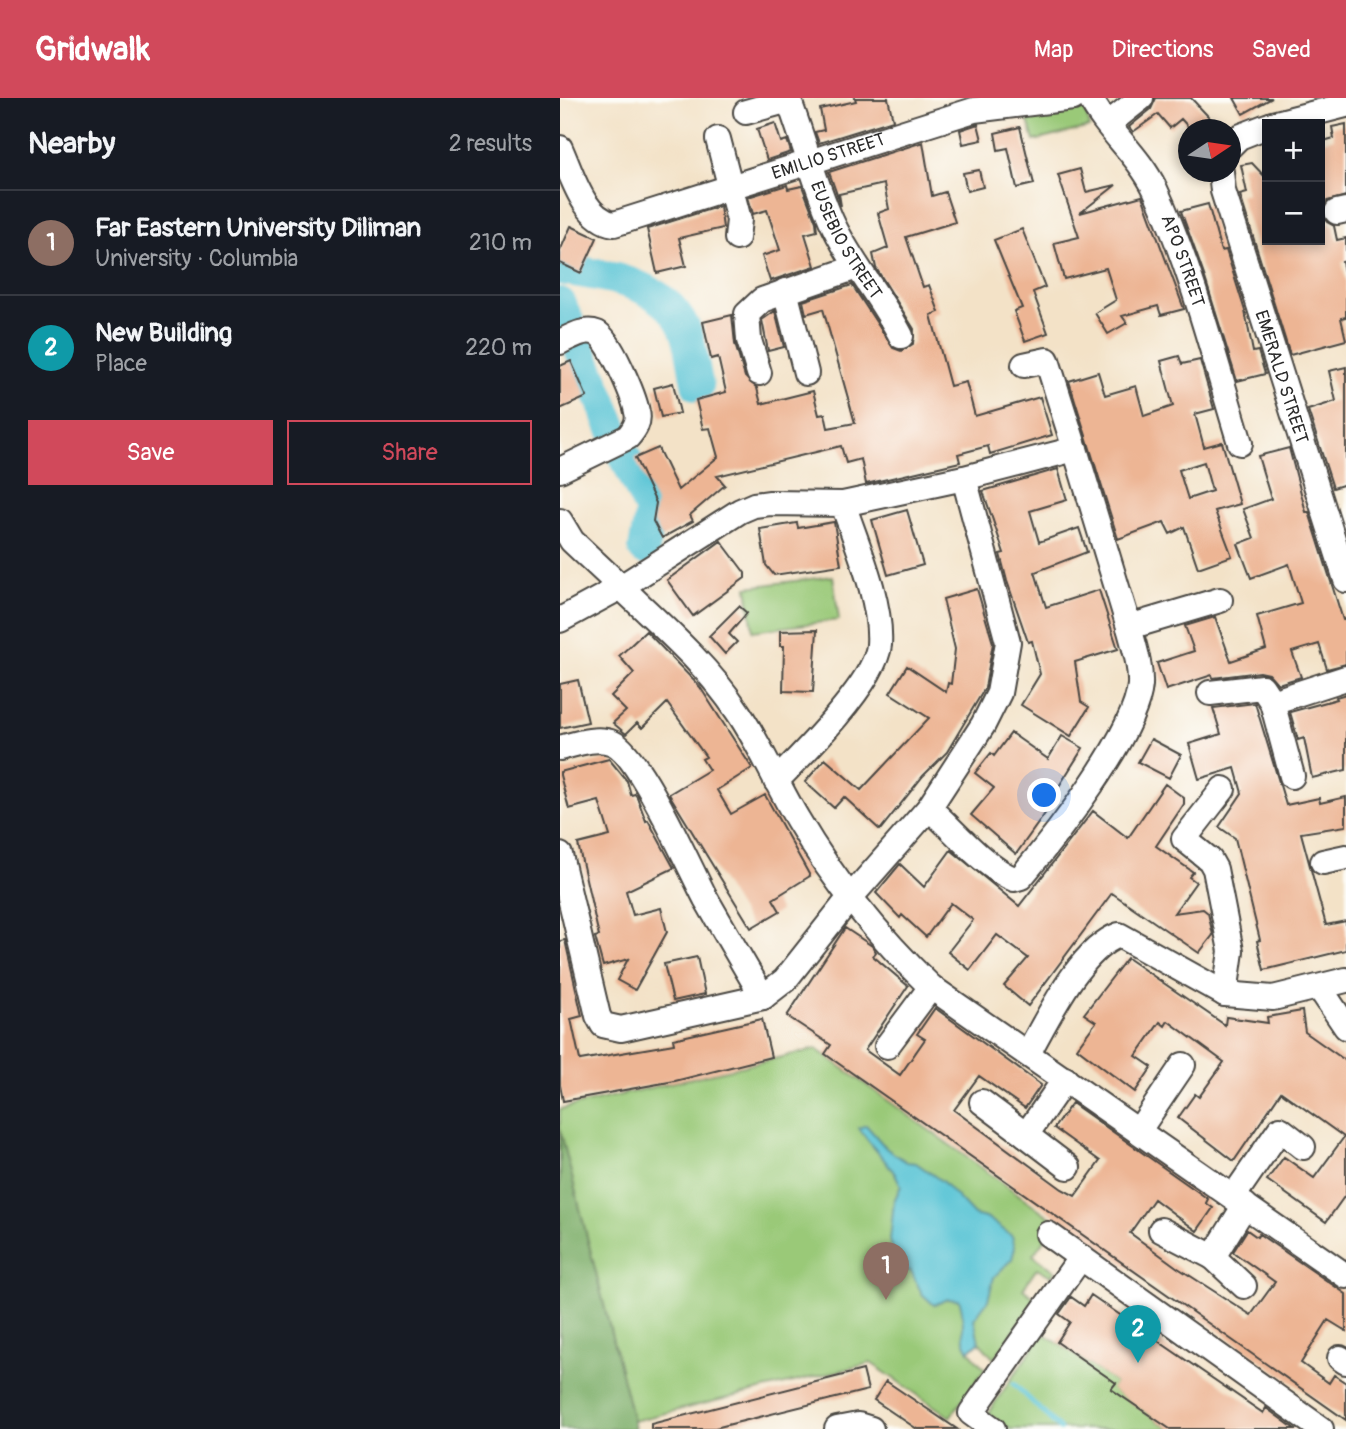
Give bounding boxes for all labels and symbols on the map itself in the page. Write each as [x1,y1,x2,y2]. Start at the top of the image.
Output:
north arrow [1178,119,1241,182]
street label: EMILIO STREET [769,128,888,185]
street label: EUSEBIO STREET [805,178,887,304]
street label: APO STREET [1155,211,1210,310]
street label: EMERALD STREET [1249,307,1313,447]
your location [1027,778,1061,812]
pin: 1 [863,1242,909,1300]
pin: 2 [1115,1305,1161,1363]

